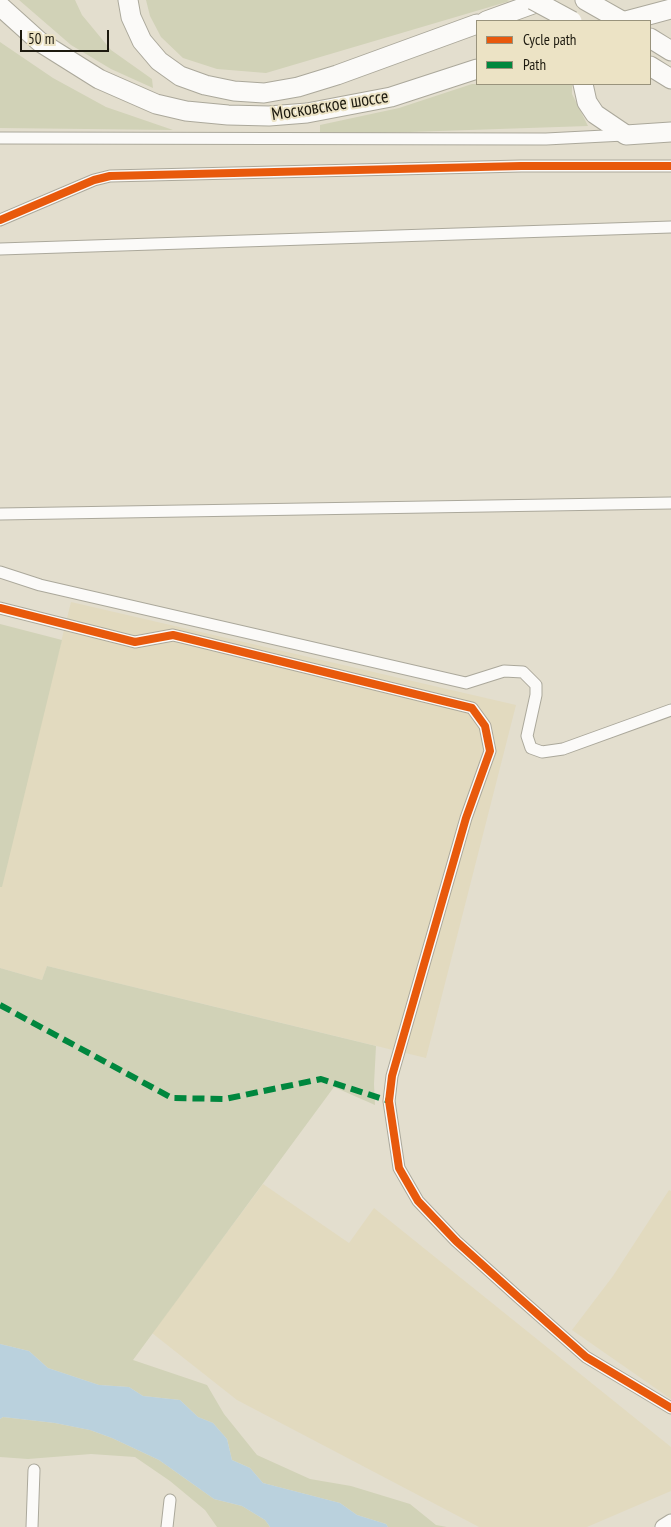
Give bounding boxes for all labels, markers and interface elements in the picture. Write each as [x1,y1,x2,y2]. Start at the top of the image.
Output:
scale bar [22,20,111,52]
legend [476,20,651,85]
text: 50 m [28,29,54,48]
text: Cycle path [523,30,576,49]
text: Path [523,55,546,74]
street label: Московское шоссе [270,86,390,126]

